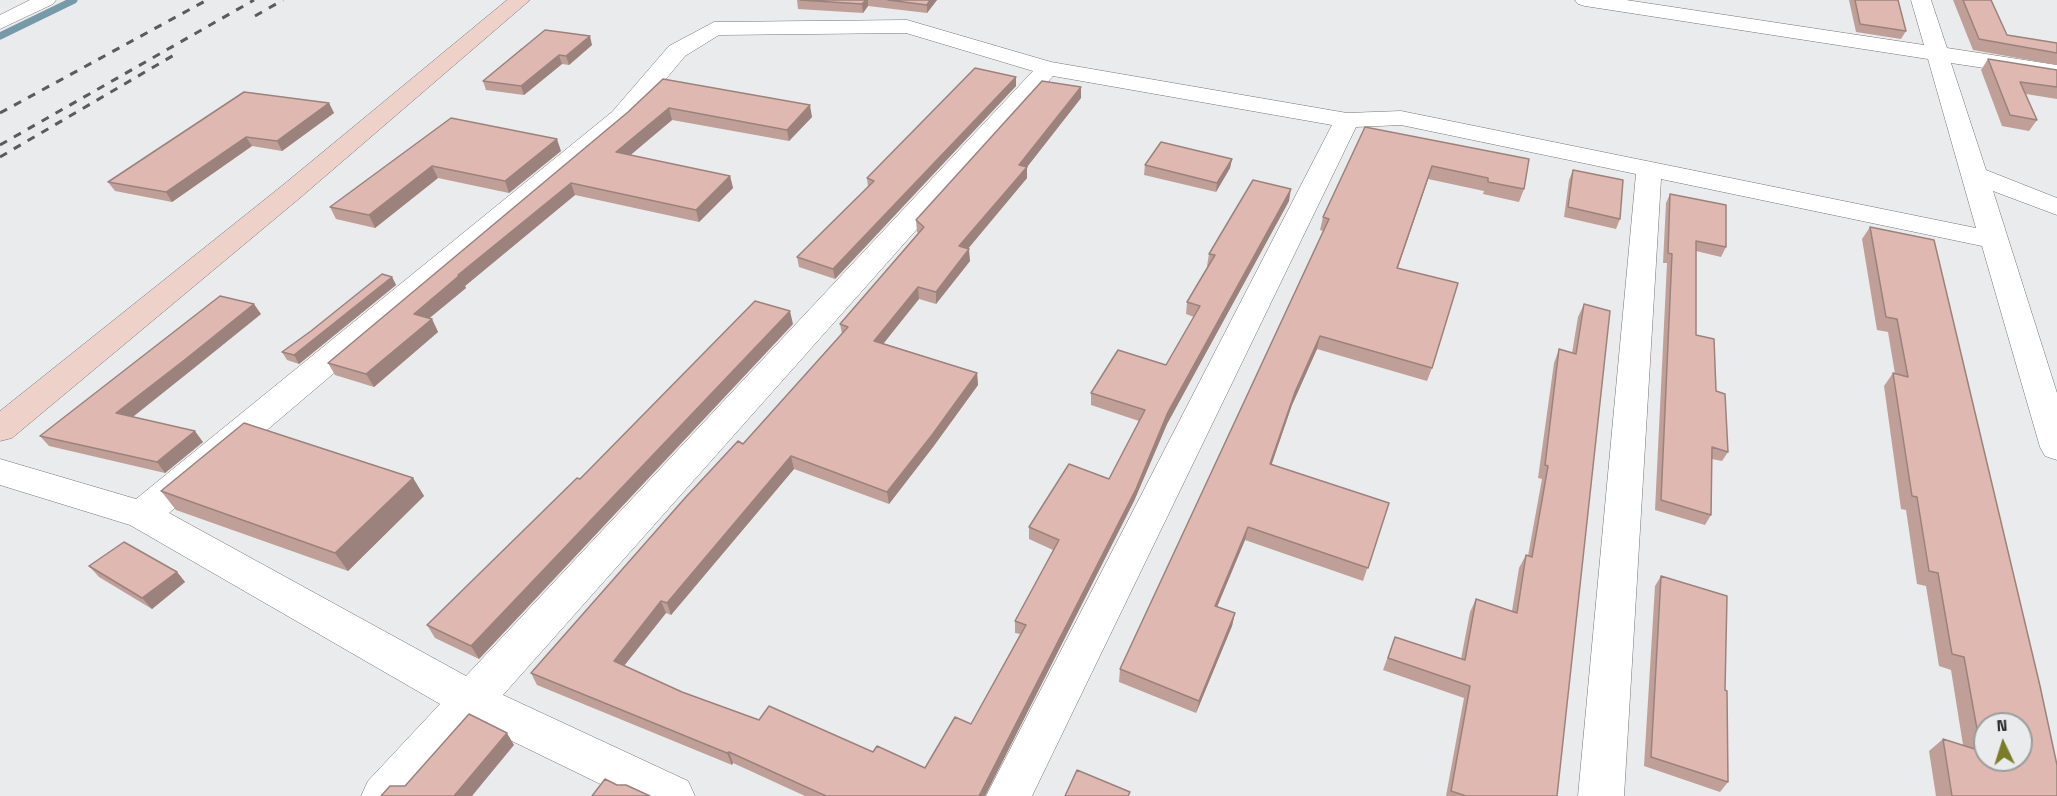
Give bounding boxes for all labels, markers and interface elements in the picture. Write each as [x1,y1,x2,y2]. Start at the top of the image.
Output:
north arrow [1973,712,2033,772]
text: N [1996,715,2008,736]

